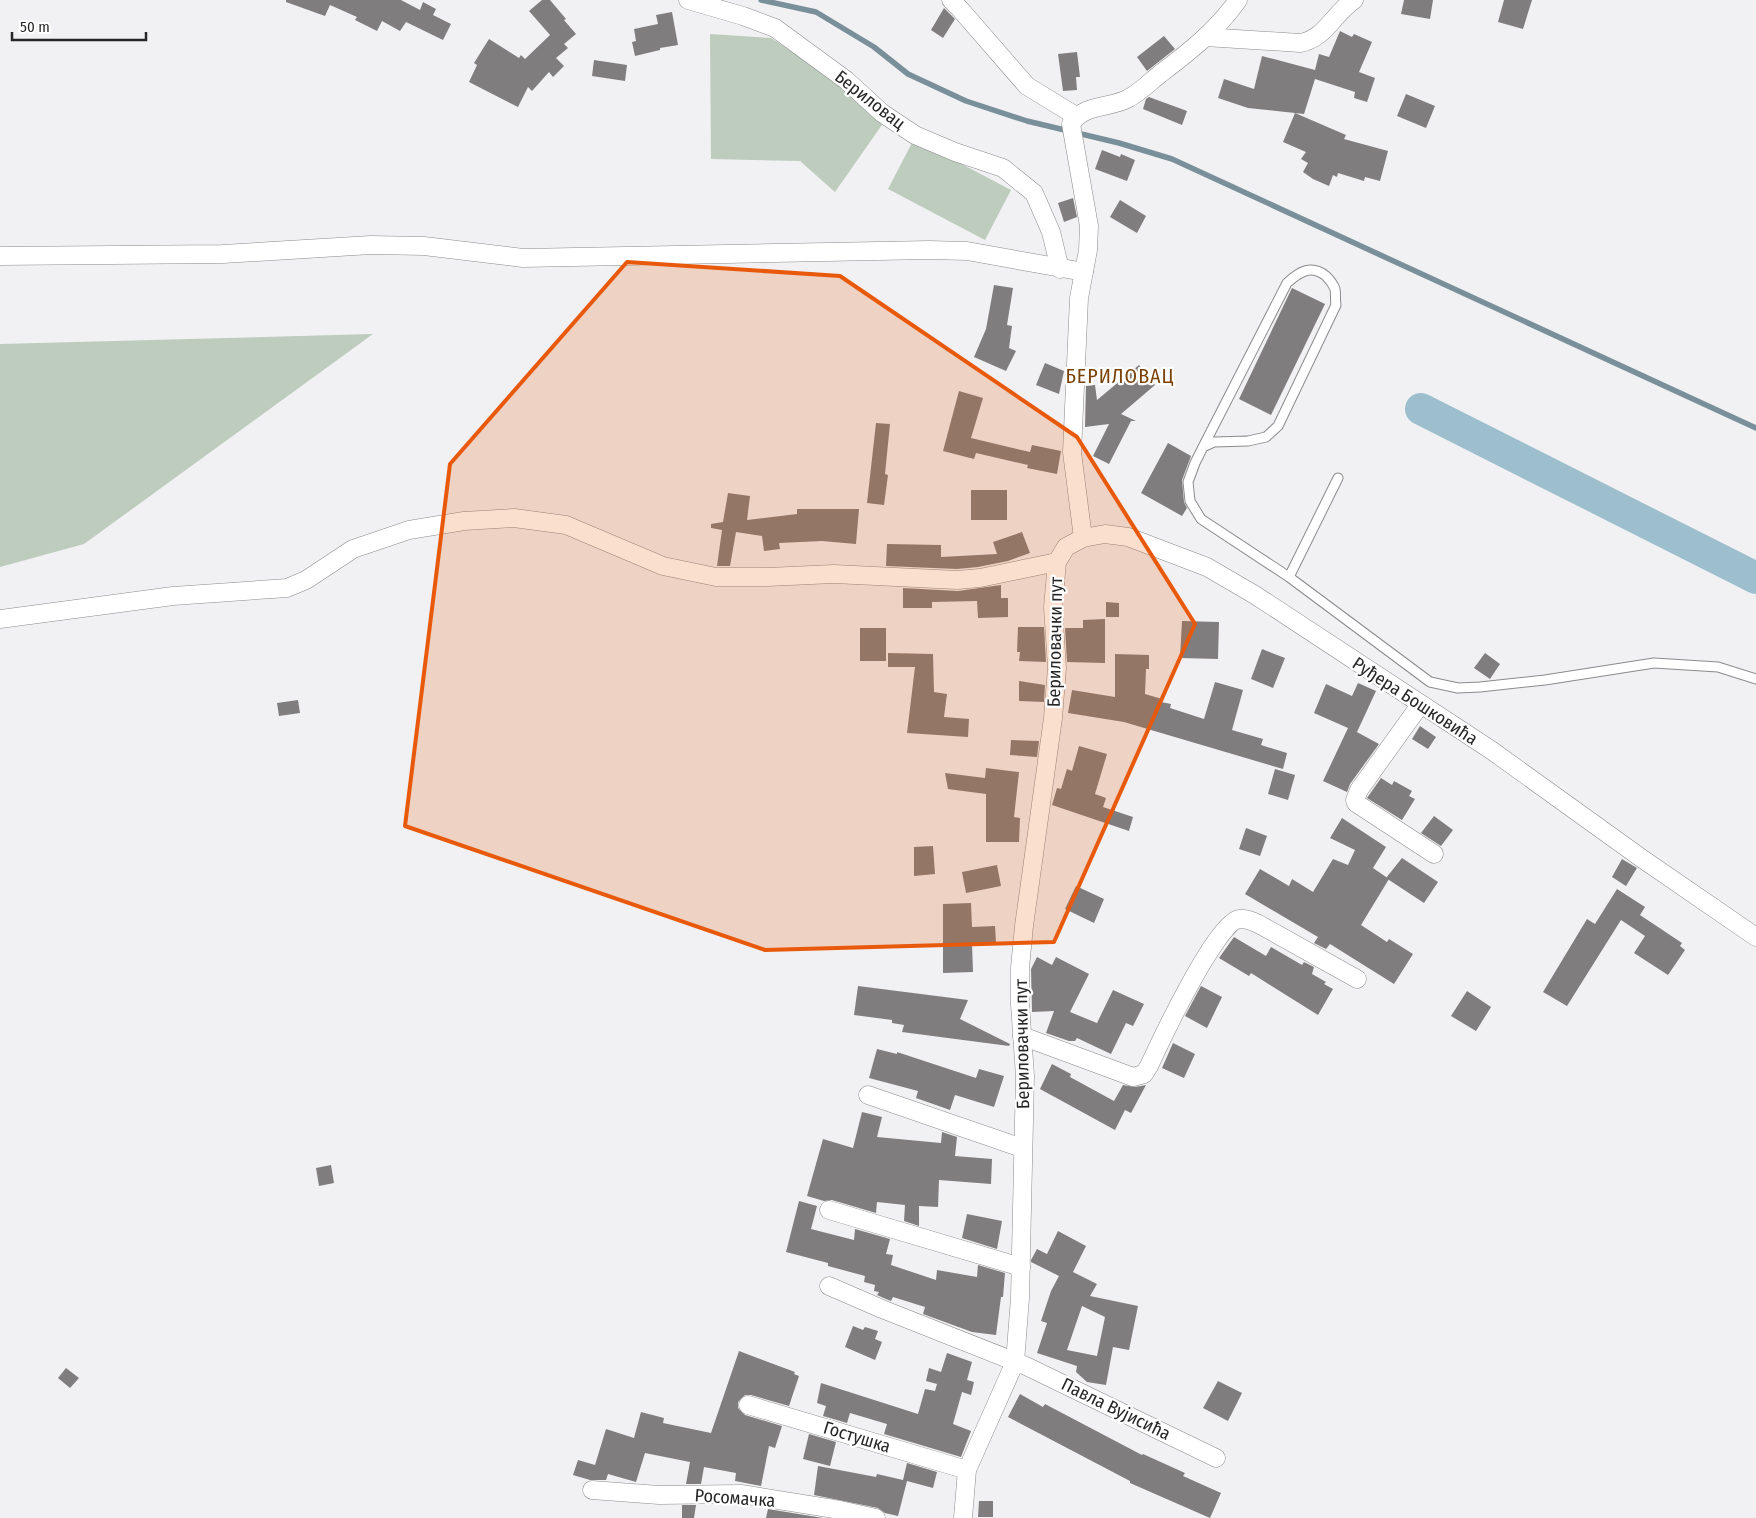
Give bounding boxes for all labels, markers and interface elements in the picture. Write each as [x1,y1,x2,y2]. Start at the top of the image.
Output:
scale bar [12,10,146,42]
text: 50 m [20,18,50,36]
street label: Бериловац [830,66,910,135]
district label: БЕРИЛОВАЦ [1065,364,1175,388]
street label: Бериловачки пут [1043,576,1067,707]
street label: Руђера Бошковића [1348,652,1482,750]
street label: Бериловачки пут [1010,978,1034,1109]
street label: Павла Вујисића [1058,1373,1174,1445]
street label: Гостушка [821,1416,893,1458]
street label: Росомачка [694,1484,776,1512]

